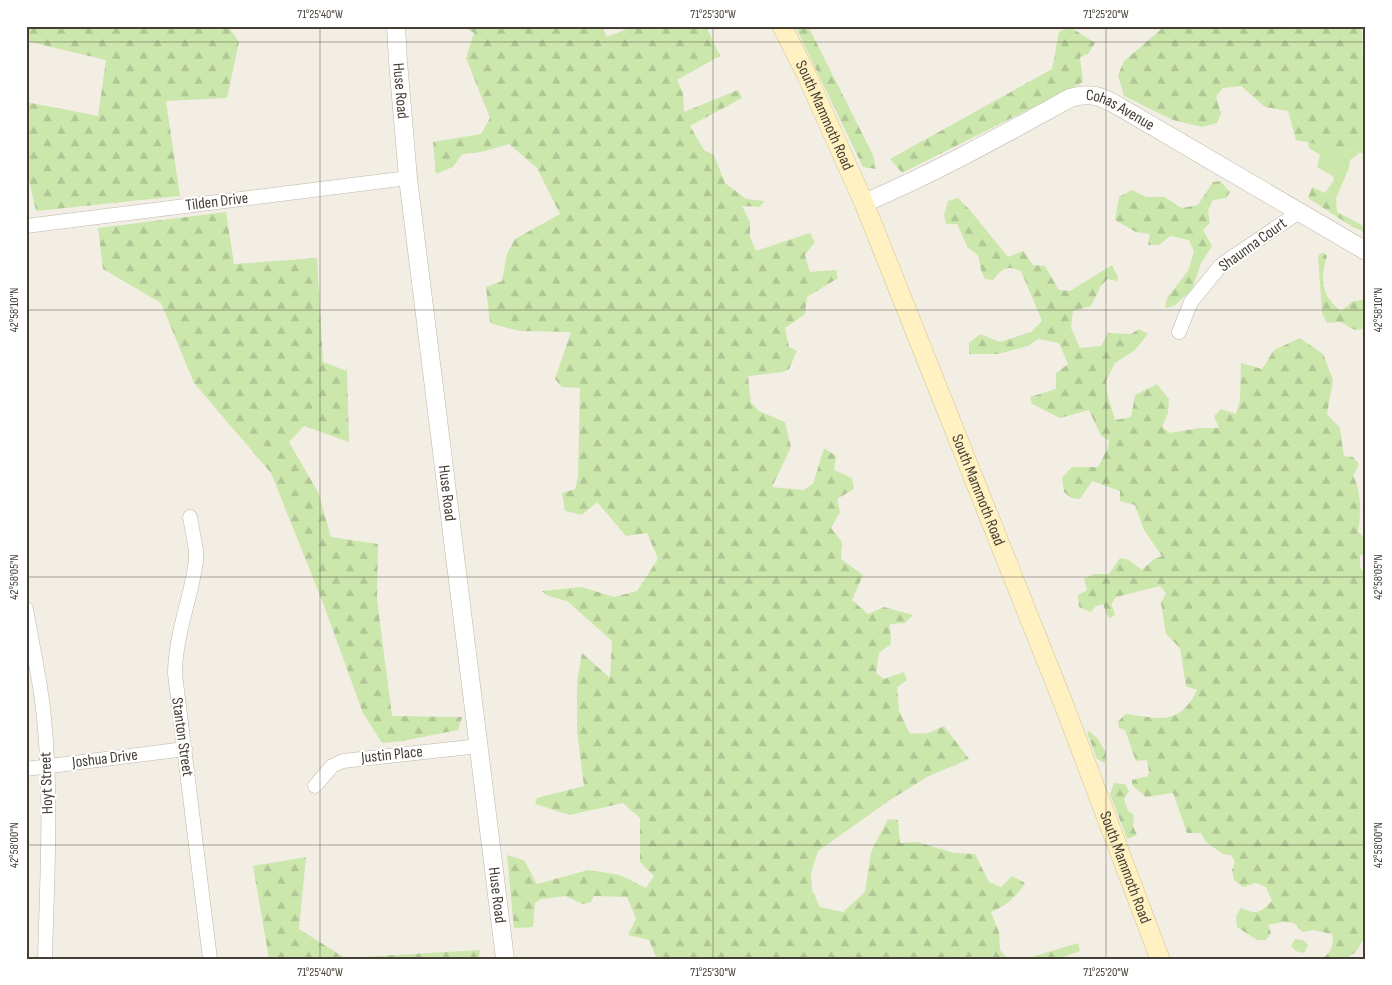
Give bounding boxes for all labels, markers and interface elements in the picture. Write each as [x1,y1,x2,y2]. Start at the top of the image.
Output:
text: 71°25'40"W [297,7,343,22]
text: 71°25'30"W [690,7,736,22]
text: 71°25'20"W [1083,7,1129,22]
street label: South Mammoth Road [791,57,858,173]
street label: Huse Road [389,62,412,120]
street label: Cohas Avenue [1086,86,1158,135]
street label: Tilden Drive [185,189,249,215]
street label: Shaunna Court [1215,214,1291,276]
text: 42°58'10"N [7,288,22,332]
text: 42°58'10"N [1371,288,1386,332]
street label: South Mammoth Road [948,431,1009,548]
street label: Huse Road [434,464,460,522]
text: 42°58'05"N [7,554,22,600]
text: 42°58'05"N [1371,554,1386,600]
street label: Stanton Street [167,696,197,778]
street label: Justin Place [359,742,424,768]
street label: Joshua Drive [70,746,139,773]
street label: Hoyt Street [36,752,58,814]
street label: South Mammoth Road [1096,809,1155,926]
text: 42°58'00"N [7,822,22,868]
text: 42°58'00"N [1371,822,1386,868]
street label: Huse Road [484,866,510,924]
text: 71°25'40"W [297,965,343,980]
text: 71°25'30"W [690,965,736,980]
text: 71°25'20"W [1083,965,1129,980]

